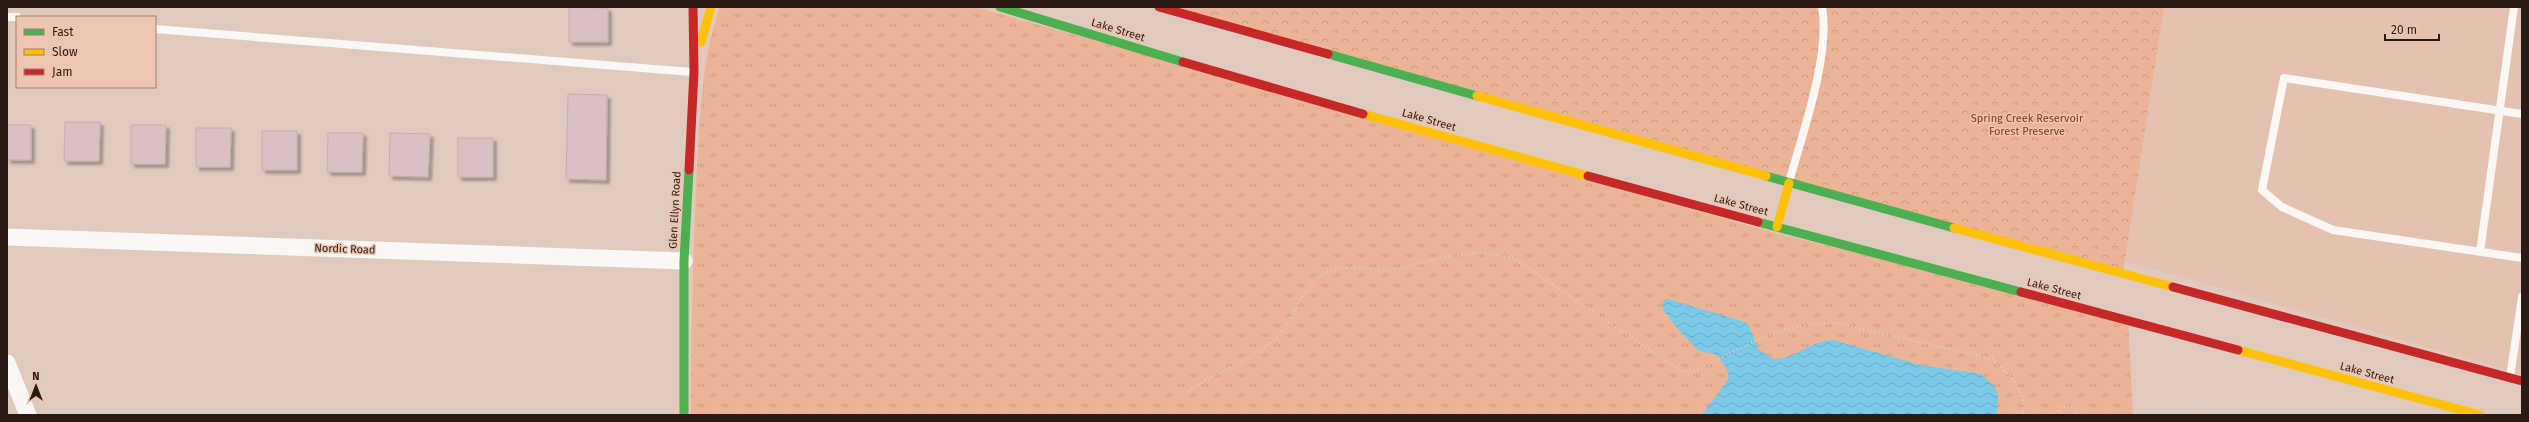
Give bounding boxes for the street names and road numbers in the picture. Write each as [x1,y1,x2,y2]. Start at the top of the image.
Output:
street label: Lake Street [1089,16,1147,44]
street label: Lake Street [1400,106,1458,134]
street label: Glen Ellyn Road [666,171,684,249]
street label: Lake Street [1712,192,1770,218]
street label: Nordic Road [314,241,376,257]
street label: Lake Street [2025,276,2083,302]
street label: Lake Street [2338,360,2396,386]

